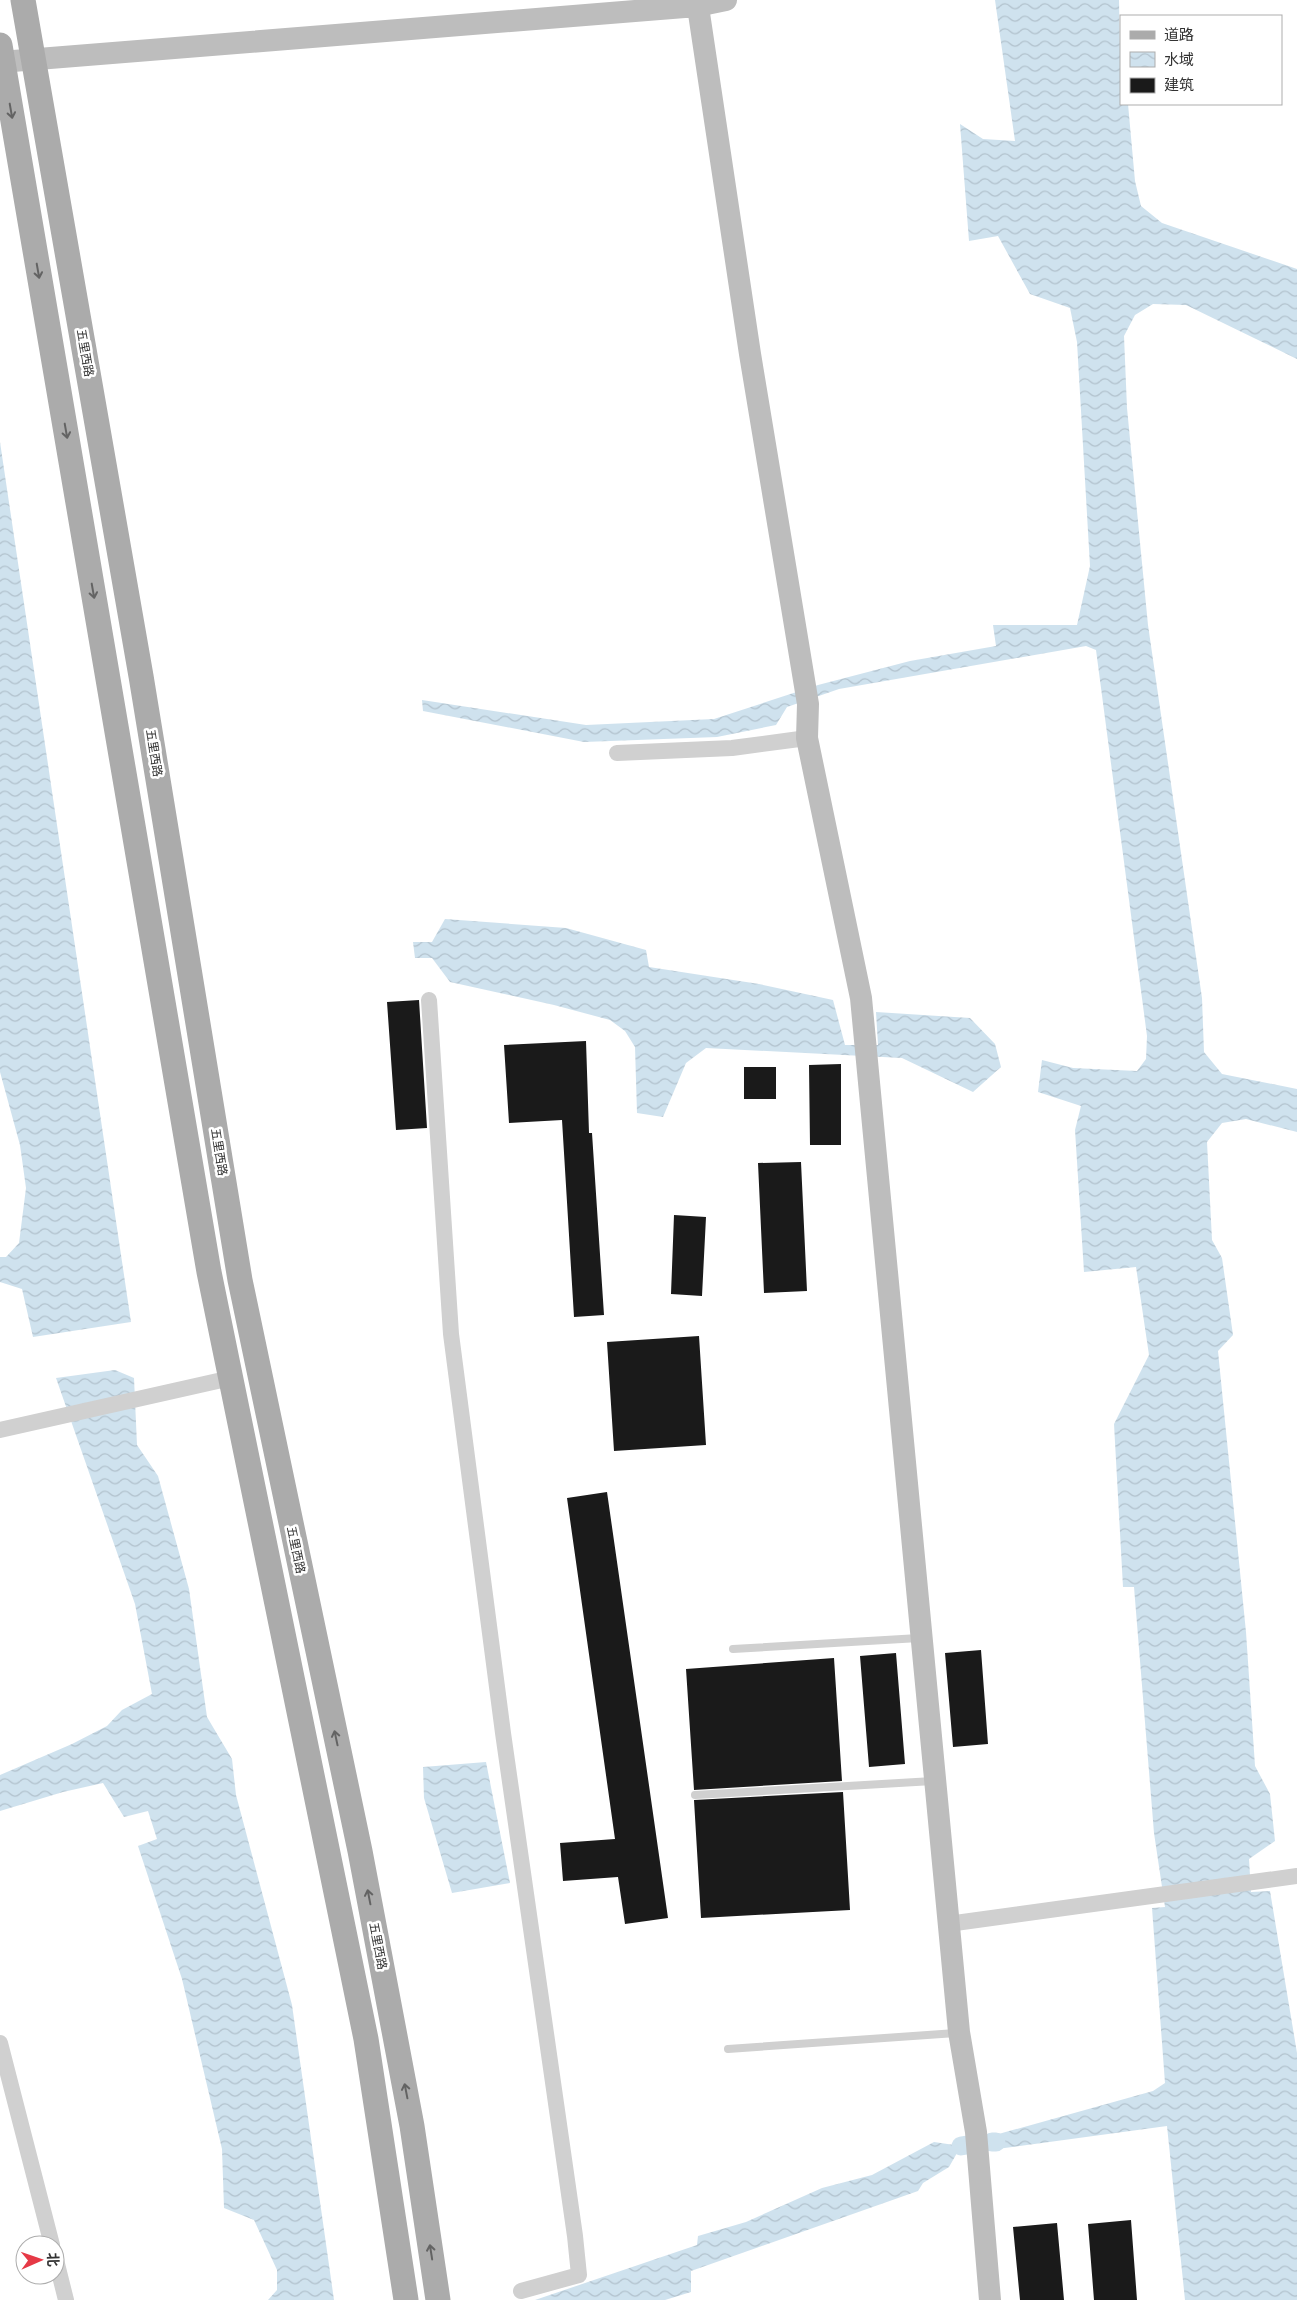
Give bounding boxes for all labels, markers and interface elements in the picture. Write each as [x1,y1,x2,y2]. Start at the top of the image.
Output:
legend [1120,15,1282,105]
text: 道路 [1164,26,1194,44]
text: 水域 [1164,51,1194,69]
text: 建筑 [1164,76,1194,94]
one-way arrow [7,102,17,118]
one-way arrow [34,262,44,278]
street label: 五里西路 [74,328,96,378]
one-way arrow [61,423,71,439]
one-way arrow [88,583,98,599]
street label: 五里西路 [143,728,165,778]
street label: 五里西路 [208,1127,230,1177]
street label: 五里西路 [284,1525,308,1575]
one-way arrow [331,1731,340,1747]
one-way arrow [363,1890,373,1906]
street label: 五里西路 [367,1921,389,1971]
one-way arrow [400,2084,410,2100]
north arrow [15,2235,65,2285]
one-way arrow [426,2244,436,2260]
text: 北 [45,2252,61,2267]

